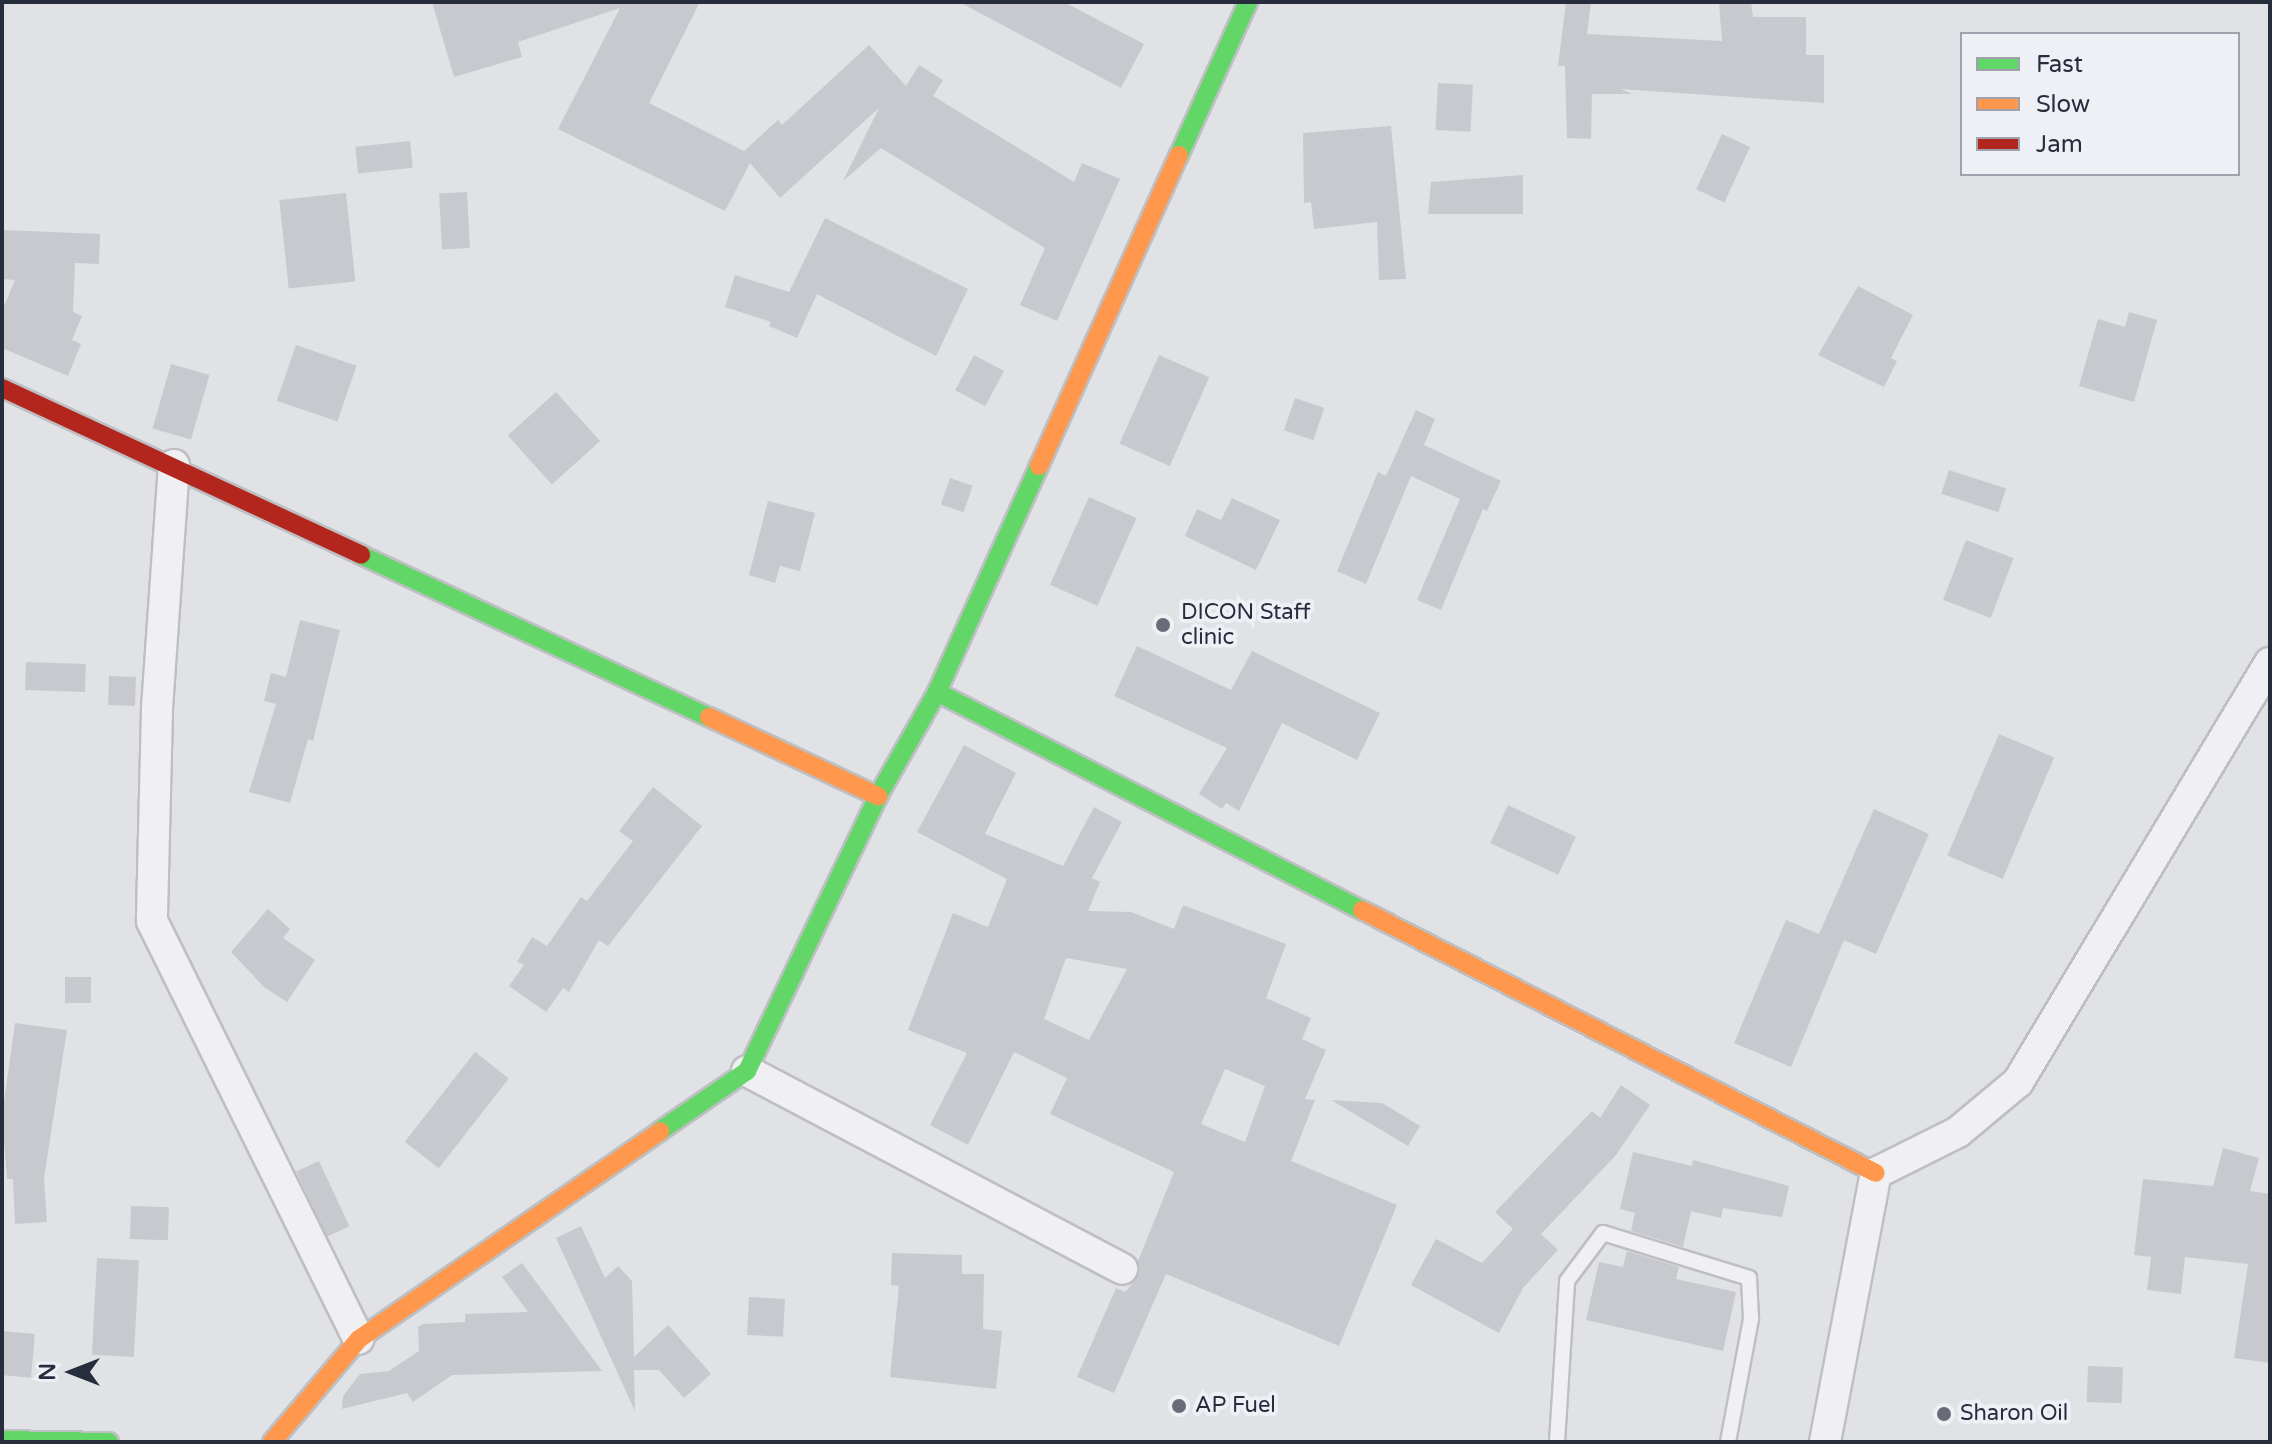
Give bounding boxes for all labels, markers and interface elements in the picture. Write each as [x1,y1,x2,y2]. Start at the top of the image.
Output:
legend [1960,32,2240,176]
text: Fast [2036,50,2083,79]
text: Slow [2036,90,2090,119]
text: Jam [2036,130,2083,159]
place label: DICON Staff clinic [1181,599,1310,650]
marker: DICON Staff clinic [1152,614,1174,636]
north arrow [32,1332,112,1412]
text: N [35,1363,61,1381]
place label: AP Fuel [1195,1393,1276,1419]
marker: AP Fuel [1170,1397,1188,1415]
place label: Sharon Oil [1960,1401,2068,1427]
marker: Sharon Oil [1935,1405,1953,1423]

